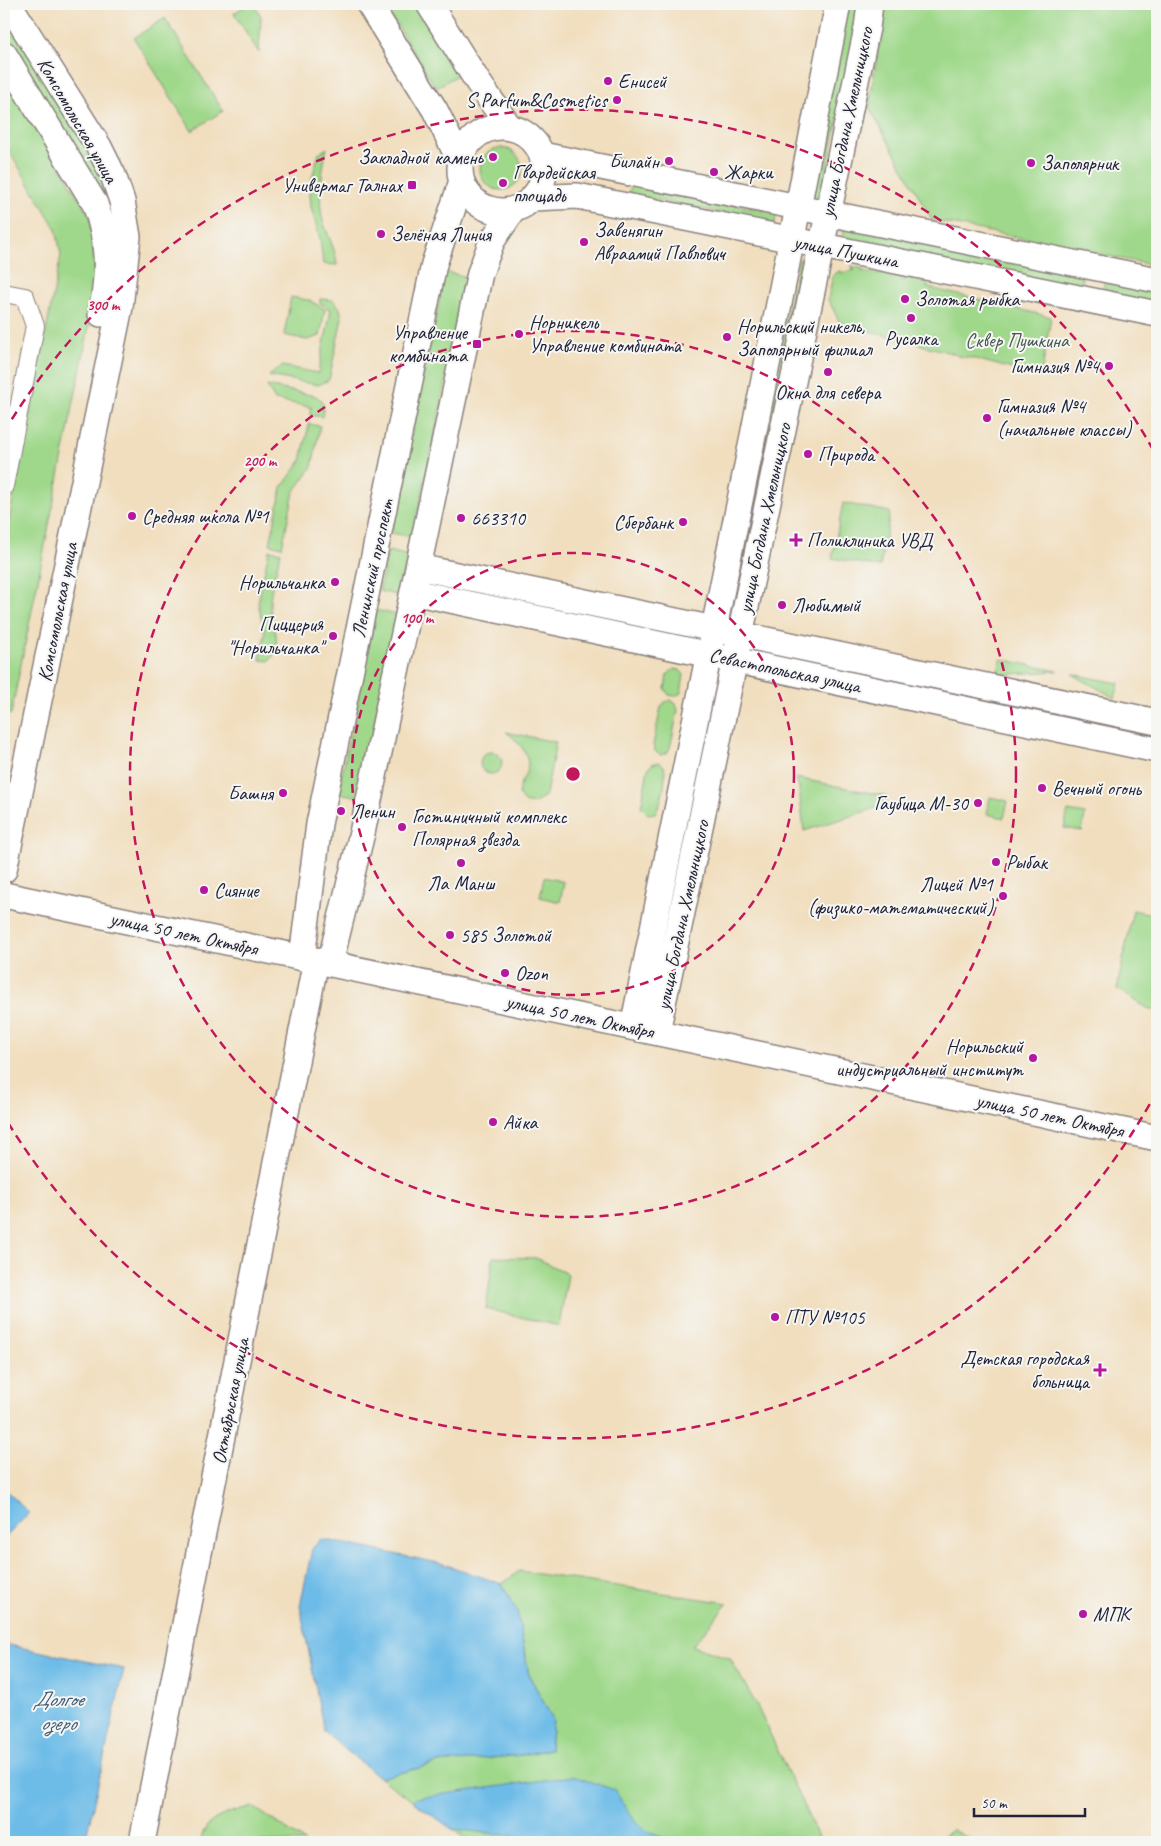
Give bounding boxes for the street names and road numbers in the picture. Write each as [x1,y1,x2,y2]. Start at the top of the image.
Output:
street label: улица Богдана Хмельницкого [814,24,879,220]
street label: Комсомольская улица [32,53,125,189]
street label: улица Пушкина [791,229,902,274]
street label: улица Богдана Хмельницкого [732,420,797,616]
street label: Ленинский проспект [346,496,400,640]
street label: Комсомольская улица [32,539,84,684]
street label: Севастопольская улица [707,642,865,699]
street label: улица Богдана Хмельницкого [650,817,715,1013]
street label: улица 50 лет Октября [107,905,262,962]
street label: улица 50 лет Октября [503,988,658,1045]
street label: улица 50 лет Октября [973,1087,1128,1144]
street label: Октябрьская улица [206,1334,255,1466]

